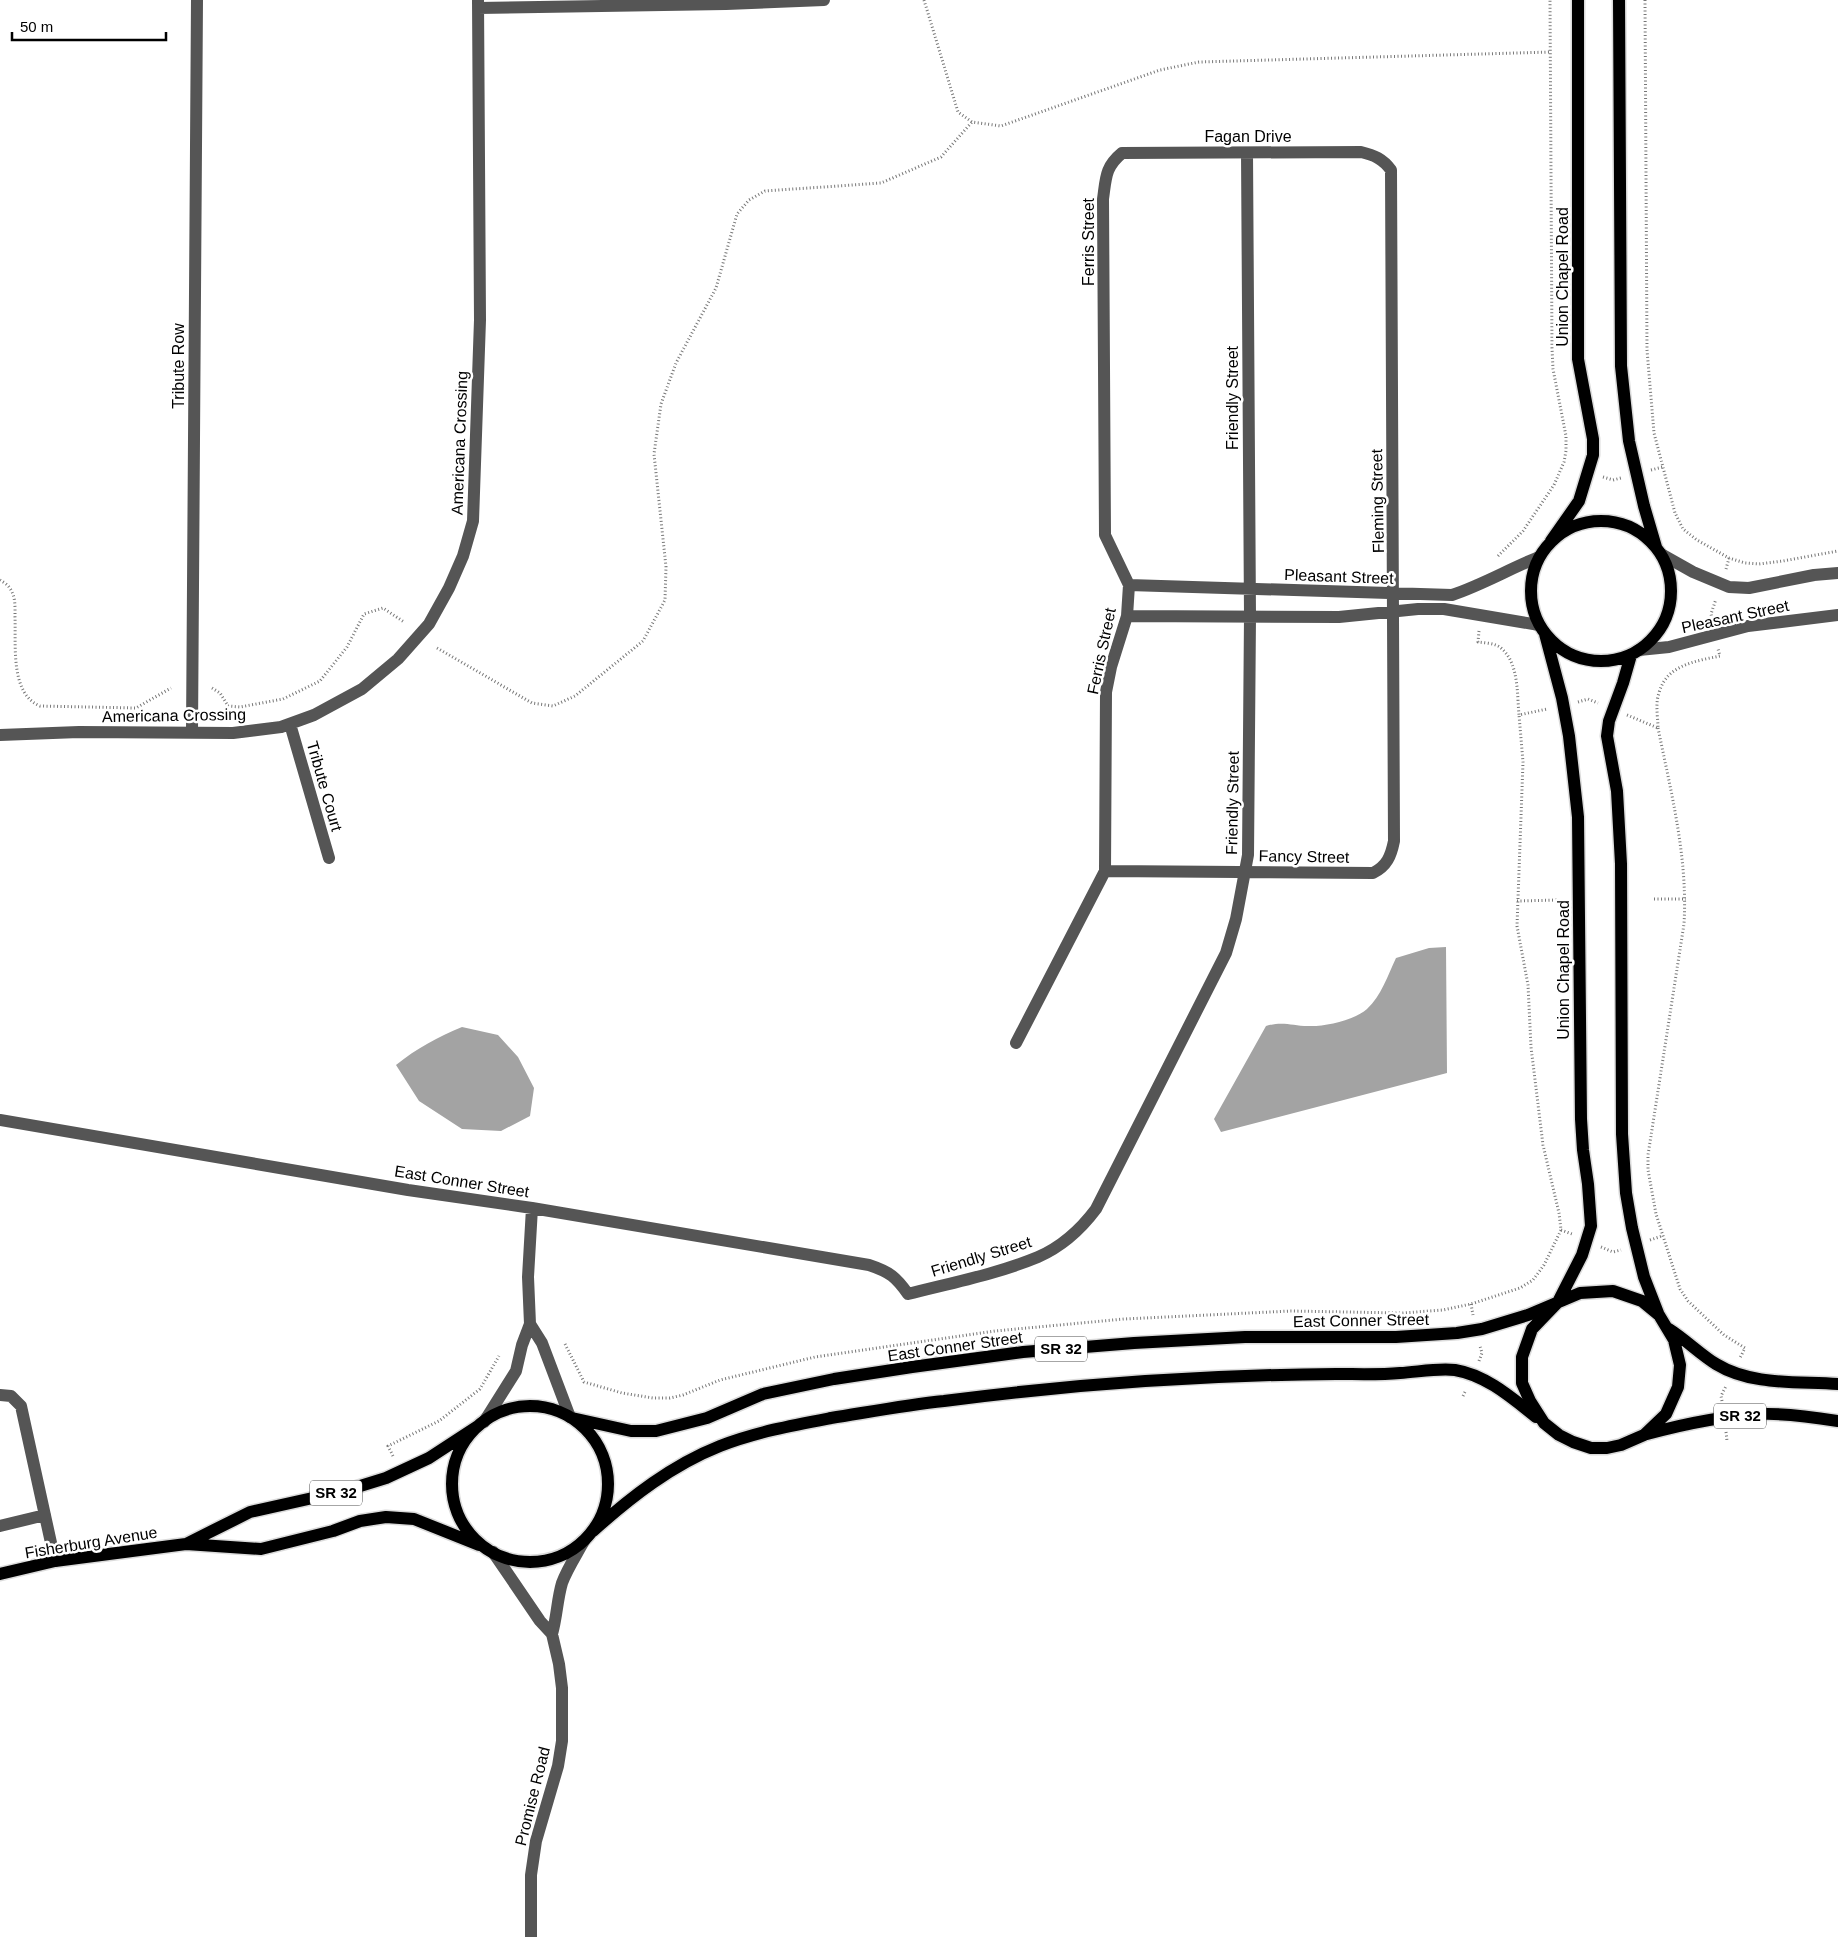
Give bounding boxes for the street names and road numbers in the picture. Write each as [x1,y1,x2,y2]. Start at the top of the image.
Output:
street label: Fagan Drive [1204,128,1292,145]
street label: Ferris Street [1080,197,1097,286]
street label: Union Chapel Road [1554,207,1571,347]
street label: Tribute Row [170,323,187,409]
street label: Friendly Street [1224,345,1241,450]
street label: Americana Crossing [448,371,471,515]
street label: Fleming Street [1368,448,1387,553]
street label: Pleasant Street [1284,566,1394,587]
street label: Pleasant Street [1680,597,1791,636]
street label: Ferris Street [1084,606,1119,696]
street label: Americana Crossing [102,706,246,725]
street label: Tribute Court [304,739,346,834]
street label: Friendly Street [1223,750,1242,855]
street label: Fancy Street [1258,847,1350,866]
street label: Union Chapel Road [1555,900,1572,1040]
street label: East Conner Street [393,1162,531,1201]
street label: Friendly Street [929,1233,1034,1280]
street label: East Conner Street [1293,1311,1430,1330]
street label: East Conner Street [887,1329,1024,1364]
road number: SR 32 [1035,1336,1087,1362]
road number: SR 32 [1714,1404,1766,1428]
road number: SR 32 [310,1480,362,1506]
street label: Fisherburg Avenue [24,1524,159,1561]
street label: Promise Road [512,1745,553,1847]

